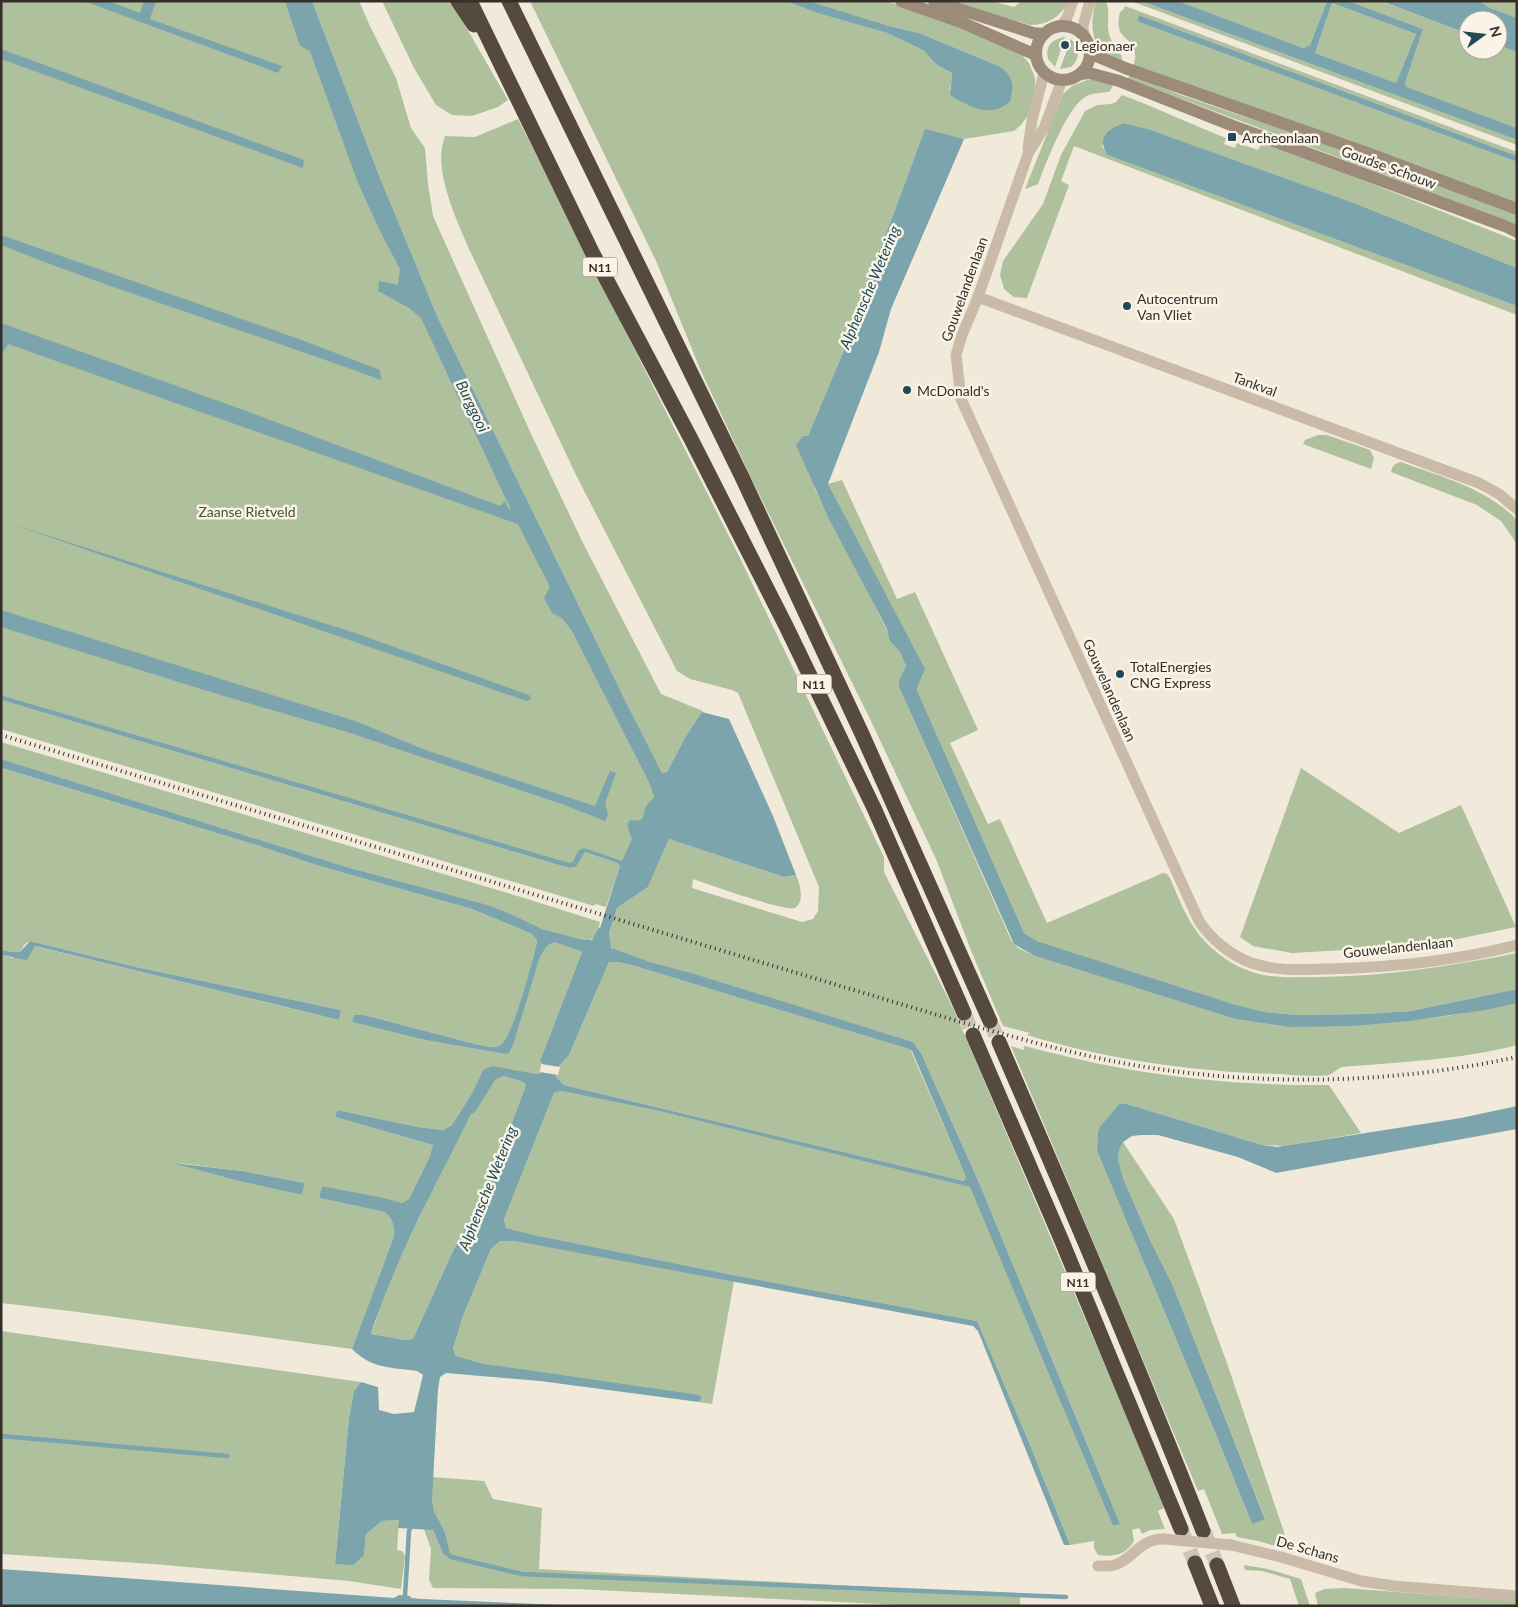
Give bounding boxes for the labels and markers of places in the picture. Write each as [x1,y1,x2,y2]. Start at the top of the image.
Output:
place label: Legionaer [1075,37,1135,54]
marker: Legionaer [1059,39,1071,51]
place label: Archeonlaan [1242,129,1319,146]
marker: Archeonlaan [1226,131,1238,143]
place label: Autocentrum Van Vliet [1137,290,1218,323]
marker: Autocentrum Van Vliet [1121,300,1133,312]
place label: McDonald's [917,382,990,399]
marker: McDonald's [901,384,913,396]
place label: TotalEnergies CNG Express [1130,658,1212,691]
marker: TotalEnergies CNG Express [1114,668,1126,680]

